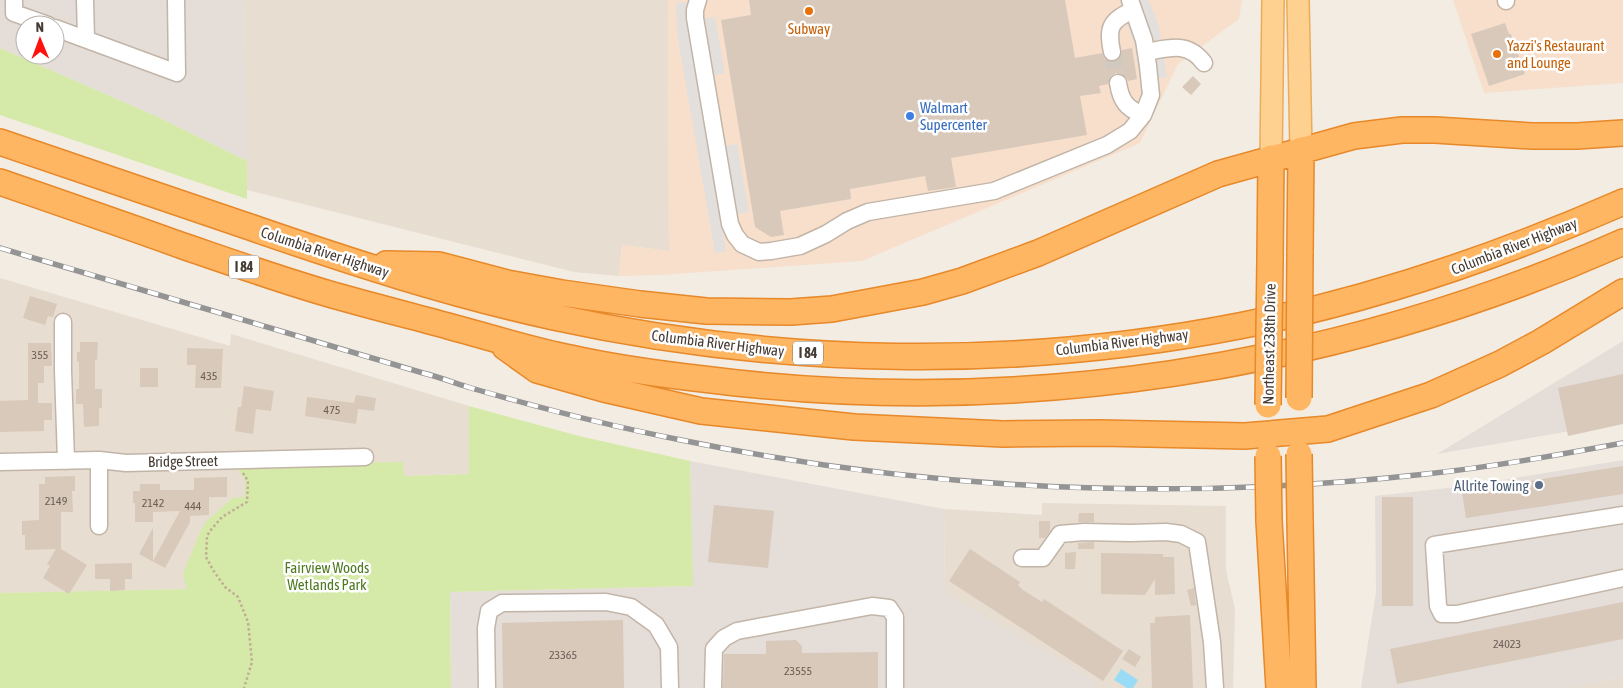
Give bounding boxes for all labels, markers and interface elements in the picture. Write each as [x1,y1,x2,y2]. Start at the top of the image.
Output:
marker: Subway [803,5,815,17]
north arrow [15,15,65,65]
text: N [36,19,44,35]
place label: Subway [788,20,830,37]
place label: Yazzi's Restaurant and Lounge [1507,37,1605,71]
marker: Yazzi's Restaurant and Lounge [1491,48,1503,60]
place label: Walmart Supercenter [920,99,988,133]
marker: Walmart Supercenter [904,110,916,122]
street label: Columbia River Highway [1449,214,1579,278]
street label: Columbia River Highway [259,223,391,281]
road number: I 84 [229,256,259,278]
street label: Northeast 238th Drive [1259,283,1279,405]
street label: Columbia River Highway [1055,325,1189,359]
street label: Columbia River Highway [651,326,785,360]
road number: I 84 [793,342,823,364]
house number: 355 [32,348,48,362]
house number: 435 [201,369,217,383]
house number: 475 [324,403,340,417]
street label: Bridge Street [148,452,218,470]
place label: Allrite Towing [1454,477,1530,494]
marker: Allrite Towing [1533,479,1545,491]
house number: 2149 [45,494,68,508]
house number: 2142 [142,496,164,510]
house number: 444 [185,499,202,513]
park label: Fairview Woods Wetlands Park [285,559,369,593]
house number: 24023 [1493,637,1521,651]
house number: 23365 [549,648,577,662]
house number: 23555 [784,664,812,678]

